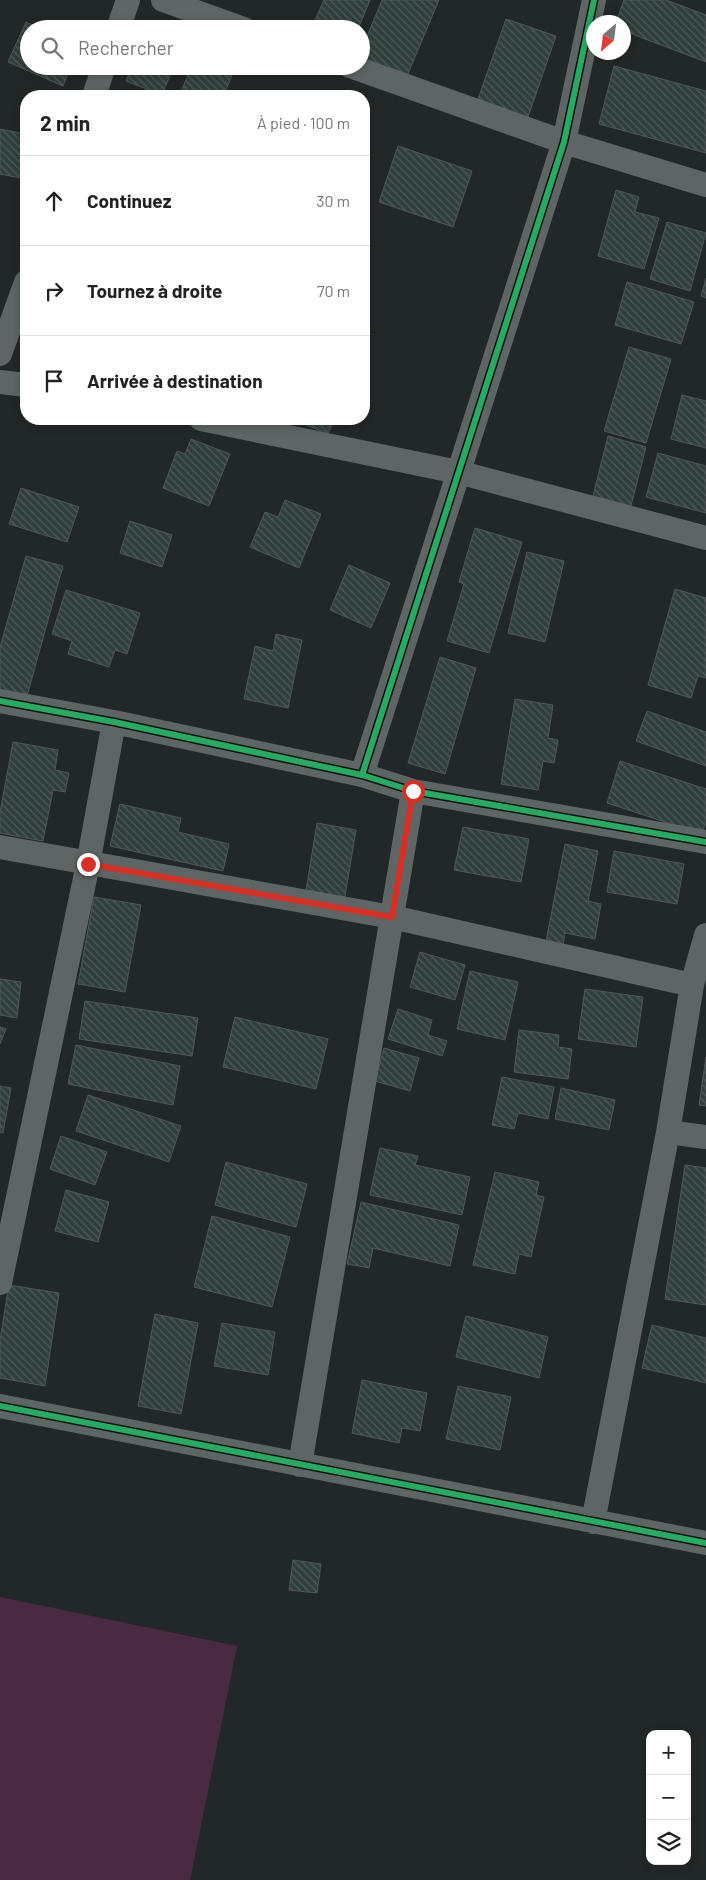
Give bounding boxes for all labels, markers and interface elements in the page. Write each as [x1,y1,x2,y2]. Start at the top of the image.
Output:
north arrow [586,15,631,60]
search box [20,20,370,75]
icon: search [38,34,66,62]
text: Rechercher [78,36,174,59]
text: 2 min [40,110,90,135]
text: À pied · 100 m [257,113,350,132]
icon: ahead [40,187,68,215]
text: Continuez [87,189,171,212]
text: 30 m [316,191,350,210]
icon: right [40,277,68,305]
text: Tournez à droite [87,279,223,302]
text: 70 m [317,281,350,300]
icon: arrive [40,367,68,395]
text: Arrivée à destination [87,369,263,392]
route start [402,780,425,803]
route end [77,853,100,876]
map controls [646,1730,691,1865]
button: + [646,1730,691,1775]
button: − [646,1775,691,1820]
button: layers [646,1820,691,1865]

